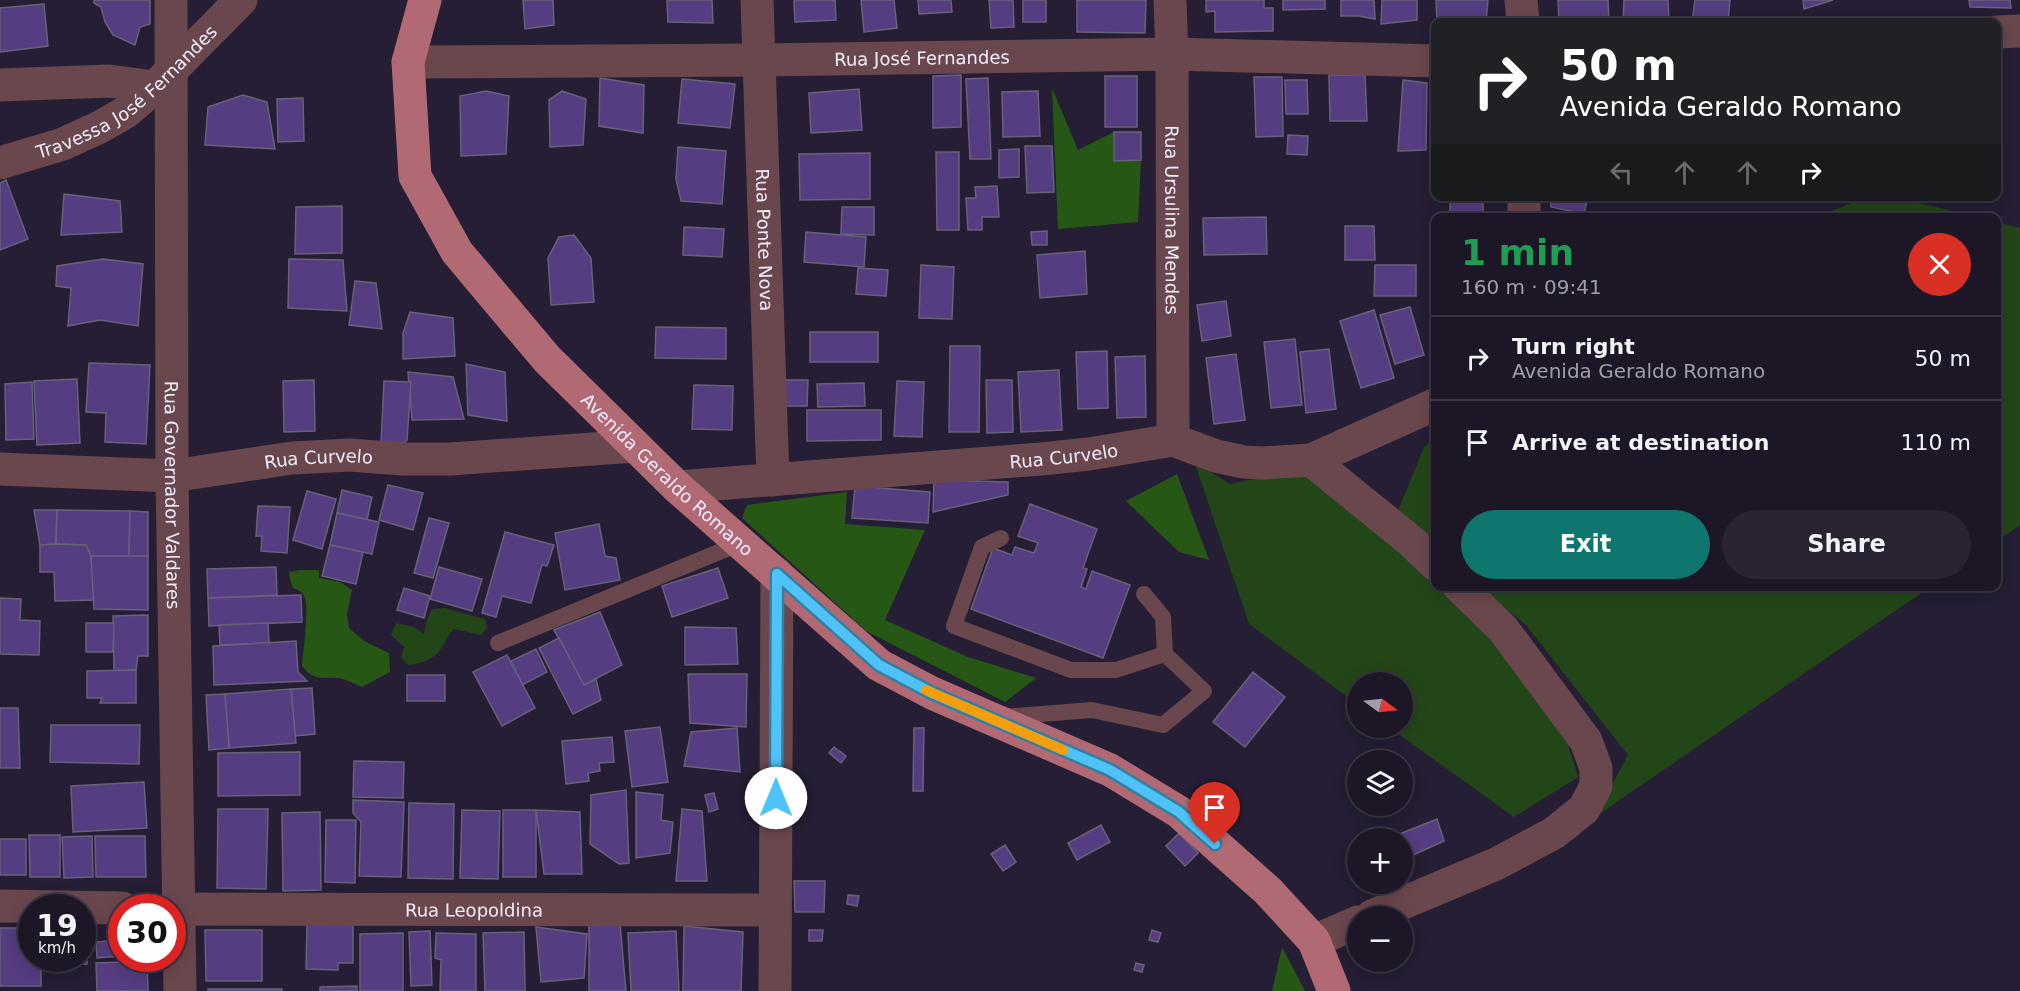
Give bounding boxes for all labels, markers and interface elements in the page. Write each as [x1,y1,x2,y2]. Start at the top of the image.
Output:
street label: Travessa José Fernandes [32,20,221,162]
text: 50 m [1560,41,1677,90]
icon: right [1461,42,1539,120]
street label: Rua José Fernandes [834,46,1010,69]
text: Avenida Geraldo Romano [1560,91,1902,122]
street label: Rua Ursulina Mendes [1162,125,1183,315]
icon: left [1605,156,1638,189]
icon: ahead [1668,156,1701,189]
icon: ahead [1731,156,1764,189]
icon: right [1794,156,1827,189]
street label: Rua Ponte Nova [752,168,778,311]
text: 1 min [1461,232,1574,273]
button: close [1908,233,1971,296]
text: 160 m · 09:41 [1461,275,1602,299]
text: Turn right [1512,334,1635,359]
icon: right [1461,342,1494,375]
text: 50 m [1915,346,1971,371]
text: Avenida Geraldo Romano [1512,359,1765,383]
street label: Rua Governador Valdares [161,381,185,609]
street label: Avenida Geraldo Romano [577,389,758,560]
icon: arrive [1461,426,1494,459]
text: Arrive at destination [1512,430,1769,455]
text: 110 m [1901,430,1971,455]
street label: Rua Curvelo [1009,439,1120,472]
street label: Rua Curvelo [263,444,374,473]
button: Exit [1461,510,1710,579]
button: Share [1722,510,1971,579]
north arrow [1347,672,1413,738]
map controls [1347,672,1413,972]
button: layers [1347,750,1413,816]
position arrow [744,766,808,830]
pin [1189,782,1240,844]
icon: arrive [1198,791,1231,824]
button: + [1347,828,1413,894]
speed limit sign: 30 [108,894,186,972]
street label: Rua Leopoldina [405,899,543,920]
button: − [1347,906,1413,972]
text: 19 [36,908,78,943]
text: km/h [38,939,76,957]

